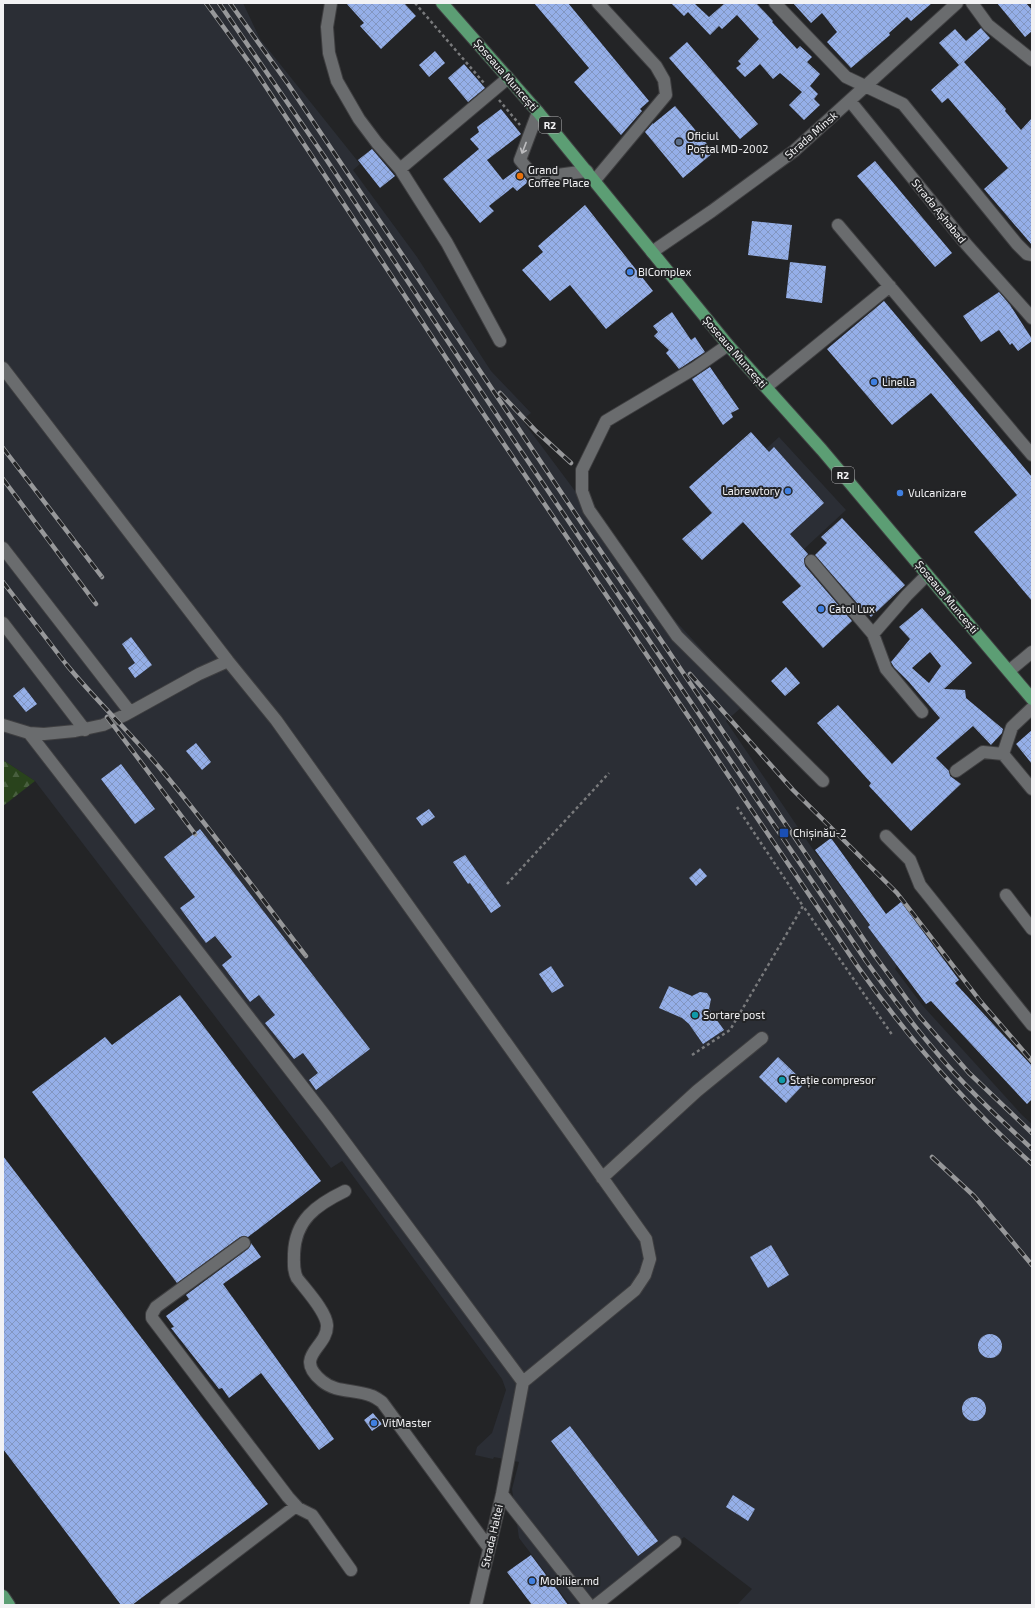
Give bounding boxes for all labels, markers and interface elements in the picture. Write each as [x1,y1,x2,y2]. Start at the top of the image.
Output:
street label: Șoseaua Muncești [470,36,541,114]
street label: Strada Minsk [782,108,840,161]
road number: R2 [539,117,561,133]
place label: Oficiul Poștal MD-2002 [687,129,768,157]
marker: Oficiul Poștal MD-2002 [674,137,684,147]
one-way arrow [520,142,528,154]
place label: Grand Coffee Place [528,163,590,189]
marker: Grand Coffee Place [515,171,525,181]
street label: Strada Așhabad [908,176,969,247]
place label: BIComplex [638,265,691,278]
marker: BIComplex [625,267,635,277]
street label: Șoseaua Muncești [699,313,770,391]
place label: Linella [882,375,915,388]
marker: Linella [869,377,879,387]
road number: R2 [832,467,854,483]
place label: Labrewtory [722,484,780,497]
marker: Labrewtory [783,486,793,496]
place label: Vulcanizare [908,486,966,499]
marker: Vulcanizare [895,488,905,498]
street label: Șoseaua Muncești [912,558,982,637]
place label: Catol Lux [829,602,875,615]
marker: Catol Lux [816,604,826,614]
place label: Chișinău-2 [793,826,847,841]
marker: Chișinău-2 [778,827,790,839]
place label: Sortare post [703,1008,765,1021]
marker: Sortare post [690,1010,700,1020]
place label: Stație compresor [790,1073,876,1088]
marker: Stație compresor [777,1075,787,1085]
place label: VitMaster [382,1416,432,1429]
marker: VitMaster [369,1418,379,1428]
street label: Strada Haltei [478,1503,505,1569]
place label: Mobilier.md [540,1574,599,1587]
marker: Mobilier.md [527,1576,537,1586]

